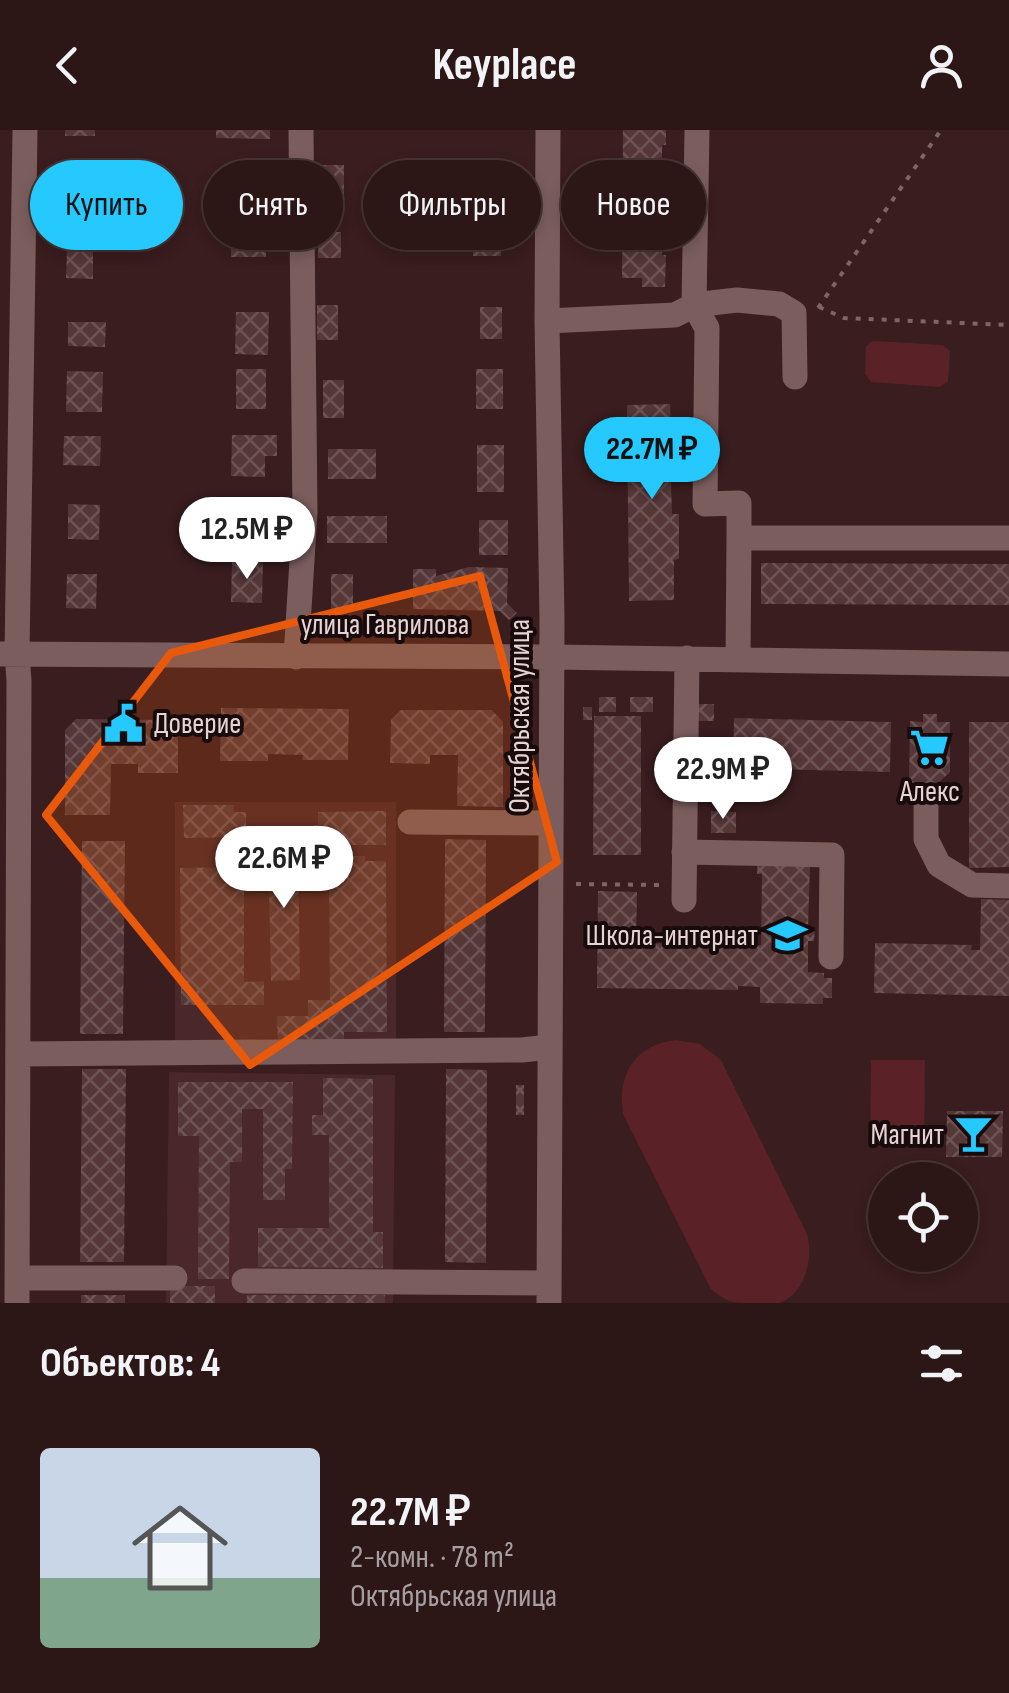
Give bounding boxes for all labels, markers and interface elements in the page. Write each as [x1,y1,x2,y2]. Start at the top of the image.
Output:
icon: back [40,38,95,93]
text: Keyplace [432,38,577,93]
icon: person [914,38,969,93]
chip: Купить [30,160,183,250]
chip: Снять [203,160,343,250]
chip: Фильтры [363,160,541,250]
chip: Новое [561,160,706,250]
pin: 22.7M ₽ [560,417,744,502]
text: 22.7M ₽ [606,430,698,469]
pin: 12.5M ₽ [155,497,339,582]
text: 12.5M ₽ [201,510,293,549]
street label: улица Гаврилова [301,607,469,643]
street label: Октябрьская улица [502,619,538,813]
public building icon: Доверие [103,702,145,744]
place label: Доверие [154,706,241,742]
supermarket icon: Алекс [909,726,951,768]
pin: 22.9M ₽ [631,737,815,822]
text: 22.9M ₽ [676,750,770,789]
place label: Алекс [899,774,960,810]
pin: 22.6M ₽ [192,826,376,911]
text: 22.6M ₽ [237,839,331,878]
school or university icon: Школа-интернат [767,914,809,956]
place label: Школа-интернат [586,918,758,954]
bar icon: Магнит [953,1113,995,1155]
place label: Магнит [870,1117,944,1153]
map controls [868,1162,978,1272]
button: locate [868,1162,978,1272]
icon: filters [914,1336,969,1391]
text: Объектов: 4 [40,1338,220,1389]
text: 22.7M ₽ [350,1487,471,1538]
icon: home [120,1488,240,1608]
text: 2-комн. · 78 m² [350,1538,514,1577]
text: Октябрьская улица [350,1577,557,1616]

